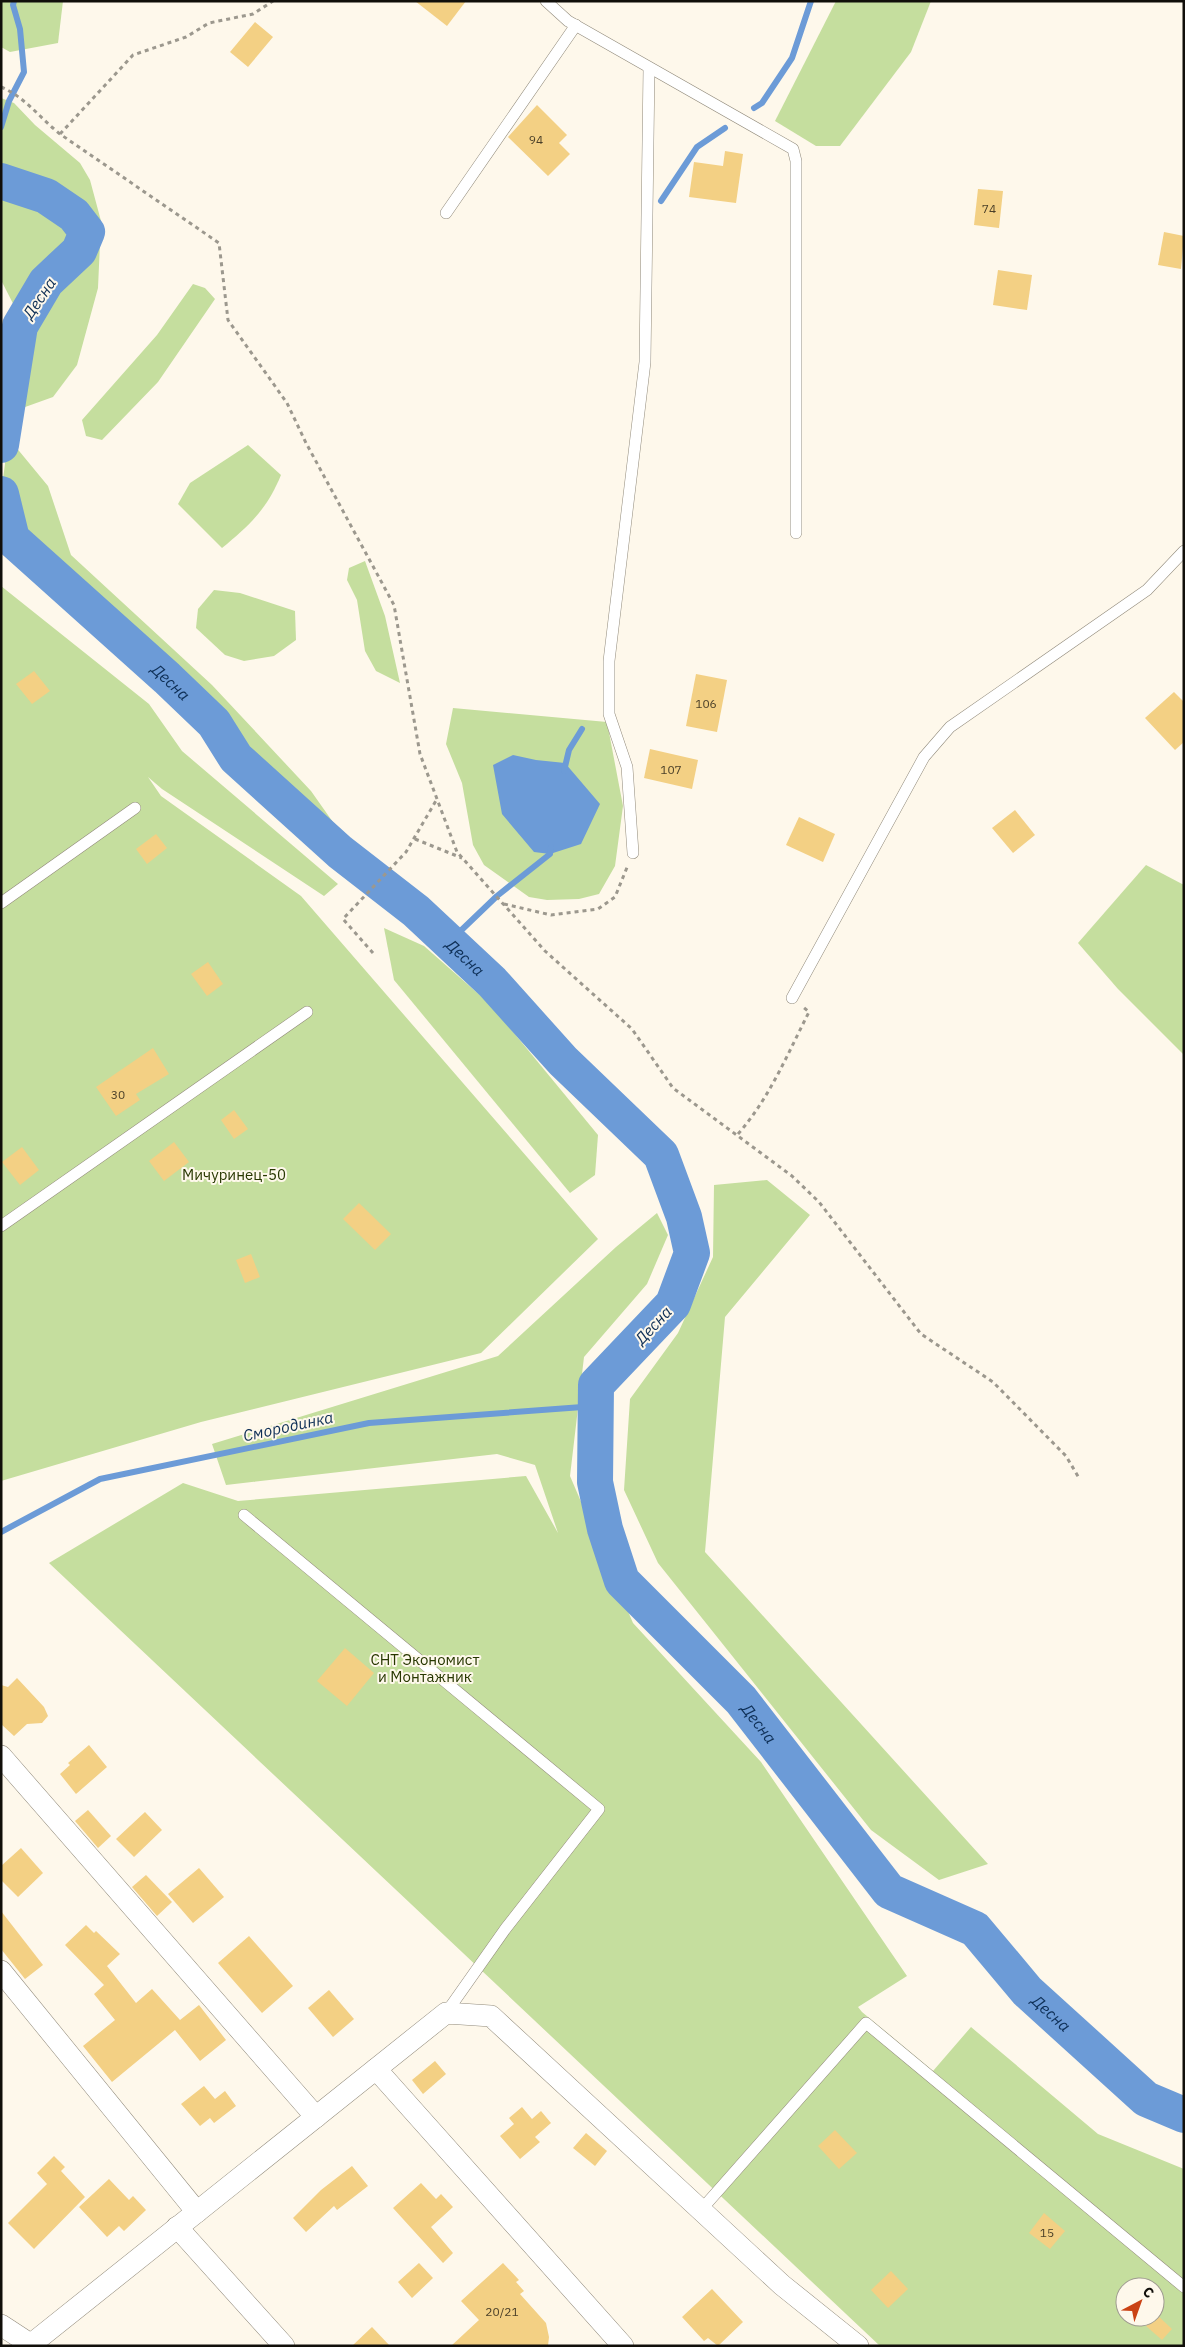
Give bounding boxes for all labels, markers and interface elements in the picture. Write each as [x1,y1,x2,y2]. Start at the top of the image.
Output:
house number: 94 [529,132,543,147]
house number: 74 [982,201,996,216]
water label: Десна [17,274,60,324]
water label: Десна [146,658,194,705]
house number: 106 [695,696,717,711]
house number: 107 [660,762,682,777]
water label: Десна [441,933,489,980]
house number: 30 [111,1087,125,1102]
park label: Мичуринец-50 [182,1165,286,1184]
water label: Десна [629,1302,676,1350]
water label: Смородинка [241,1407,335,1445]
park label: СНТ Экономист и Монтажник [370,1650,480,1686]
water label: Десна [736,1698,781,1747]
water label: Десна [1026,1989,1075,2036]
house number: 15 [1040,2225,1054,2240]
north arrow [1115,2277,1165,2327]
text: С [1139,2282,1158,2302]
house number: 20/21 [485,2304,519,2319]

